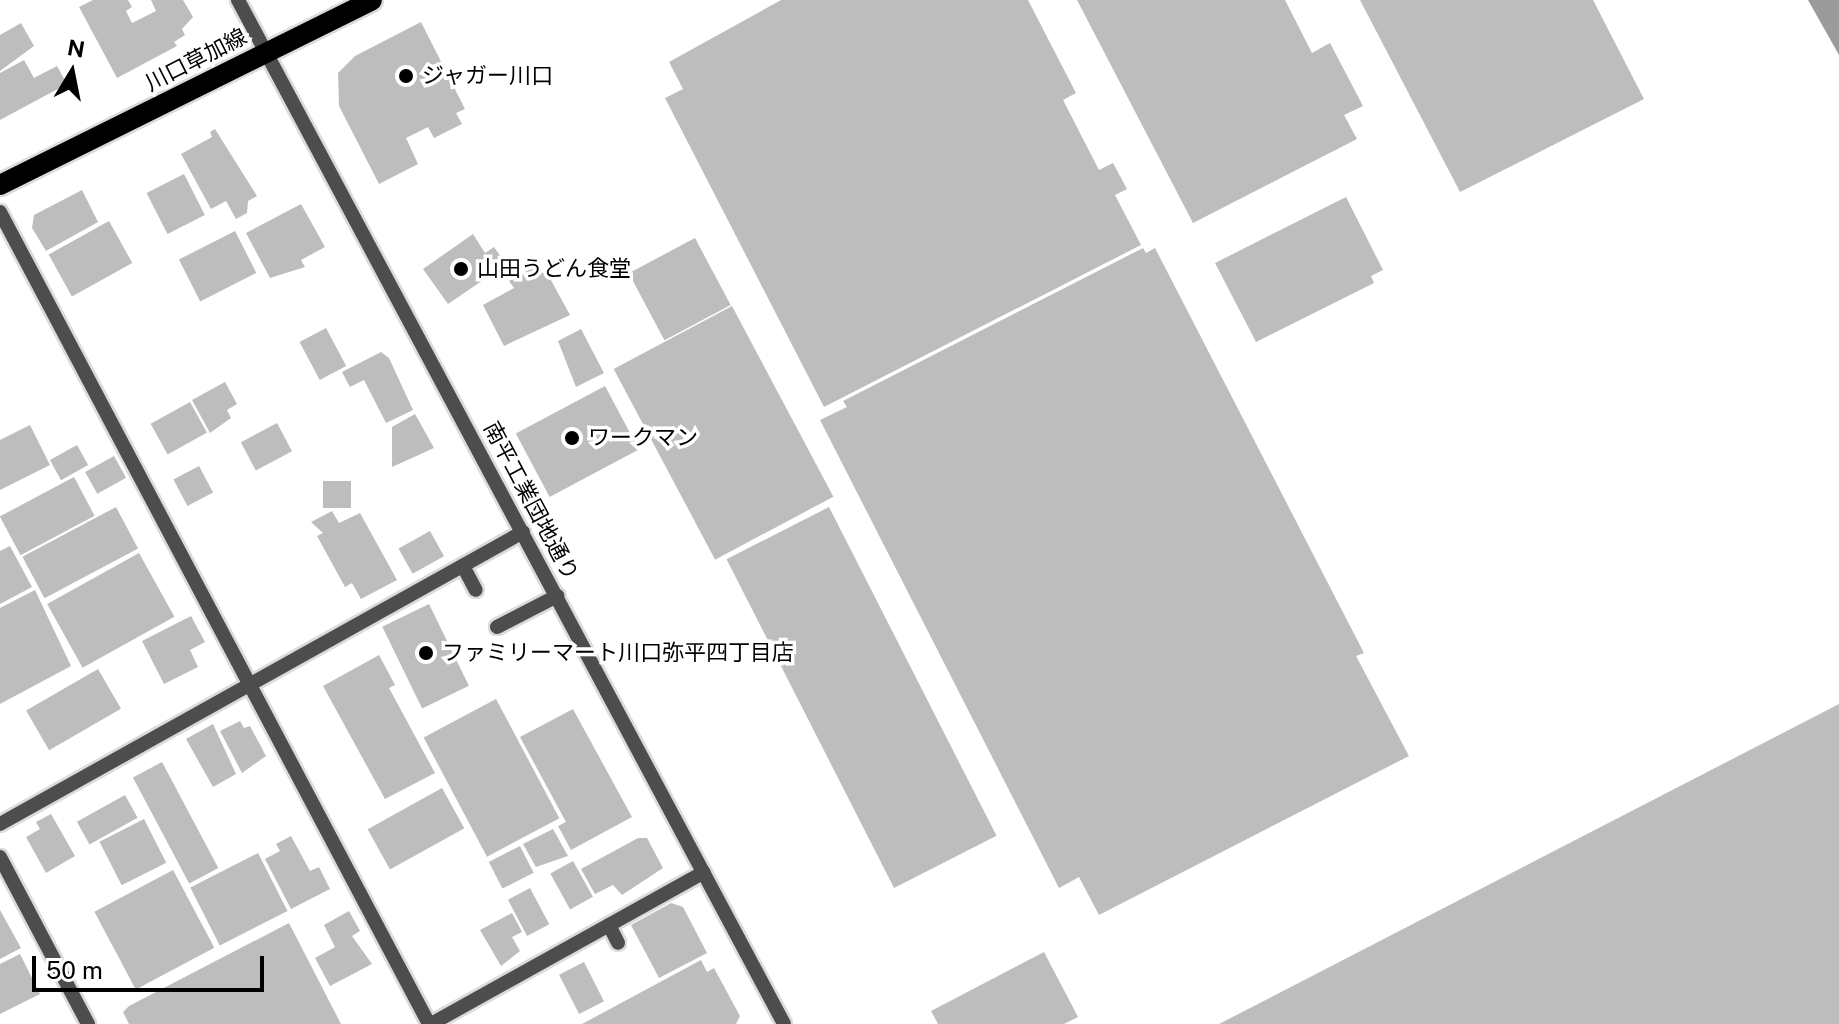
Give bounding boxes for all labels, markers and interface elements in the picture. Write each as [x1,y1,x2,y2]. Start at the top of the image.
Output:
street label: 川口草加線 [141,23,251,97]
north arrow [32,32,112,112]
text: N [65,34,87,63]
place label: ジャガー川口 [422,63,554,89]
marker: ジャガー川口 [397,67,415,85]
place label: 山田うどん食堂 [477,256,631,282]
marker: 山田うどん食堂 [452,260,470,278]
street label: 南平工業団地通り [478,417,584,585]
place label: ワークマン [588,425,698,451]
marker: ワークマン [563,429,581,447]
place label: ファミリーマート川口弥平四丁目店 [442,640,794,666]
marker: ファミリーマート川口弥平四丁目店 [417,644,435,662]
scale bar [36,940,268,990]
text: 50 m [46,956,103,984]

